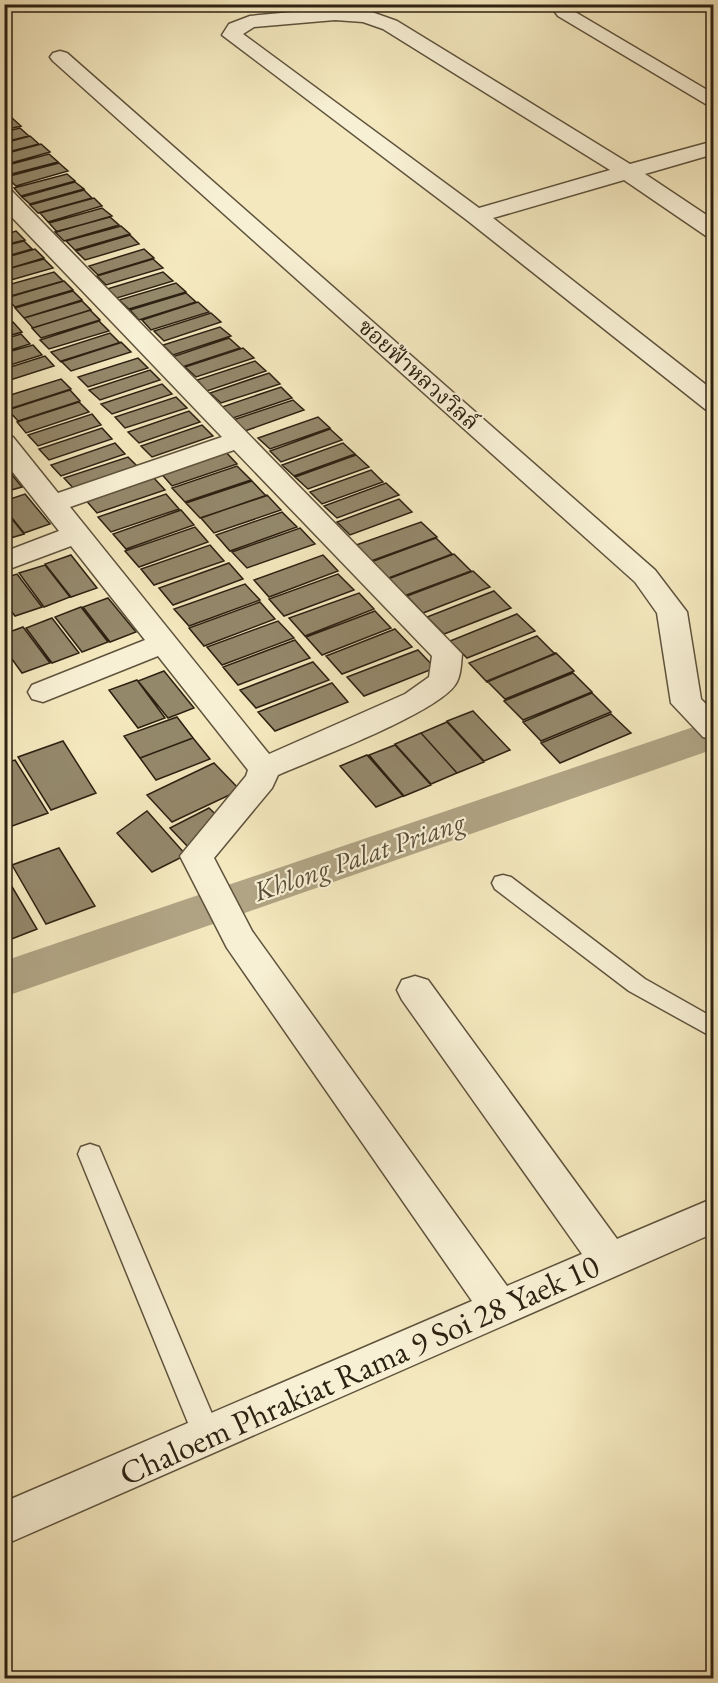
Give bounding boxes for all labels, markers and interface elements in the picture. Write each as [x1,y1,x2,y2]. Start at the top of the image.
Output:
street label: ซอยฟ้าหลวงวิลล์ [352,312,485,436]
water label: Khlong Palat Priang [248,803,471,909]
street label: Chaloem Phrakiat Rama 9 Soi 28 Yaek 10 [113,1244,606,1495]

